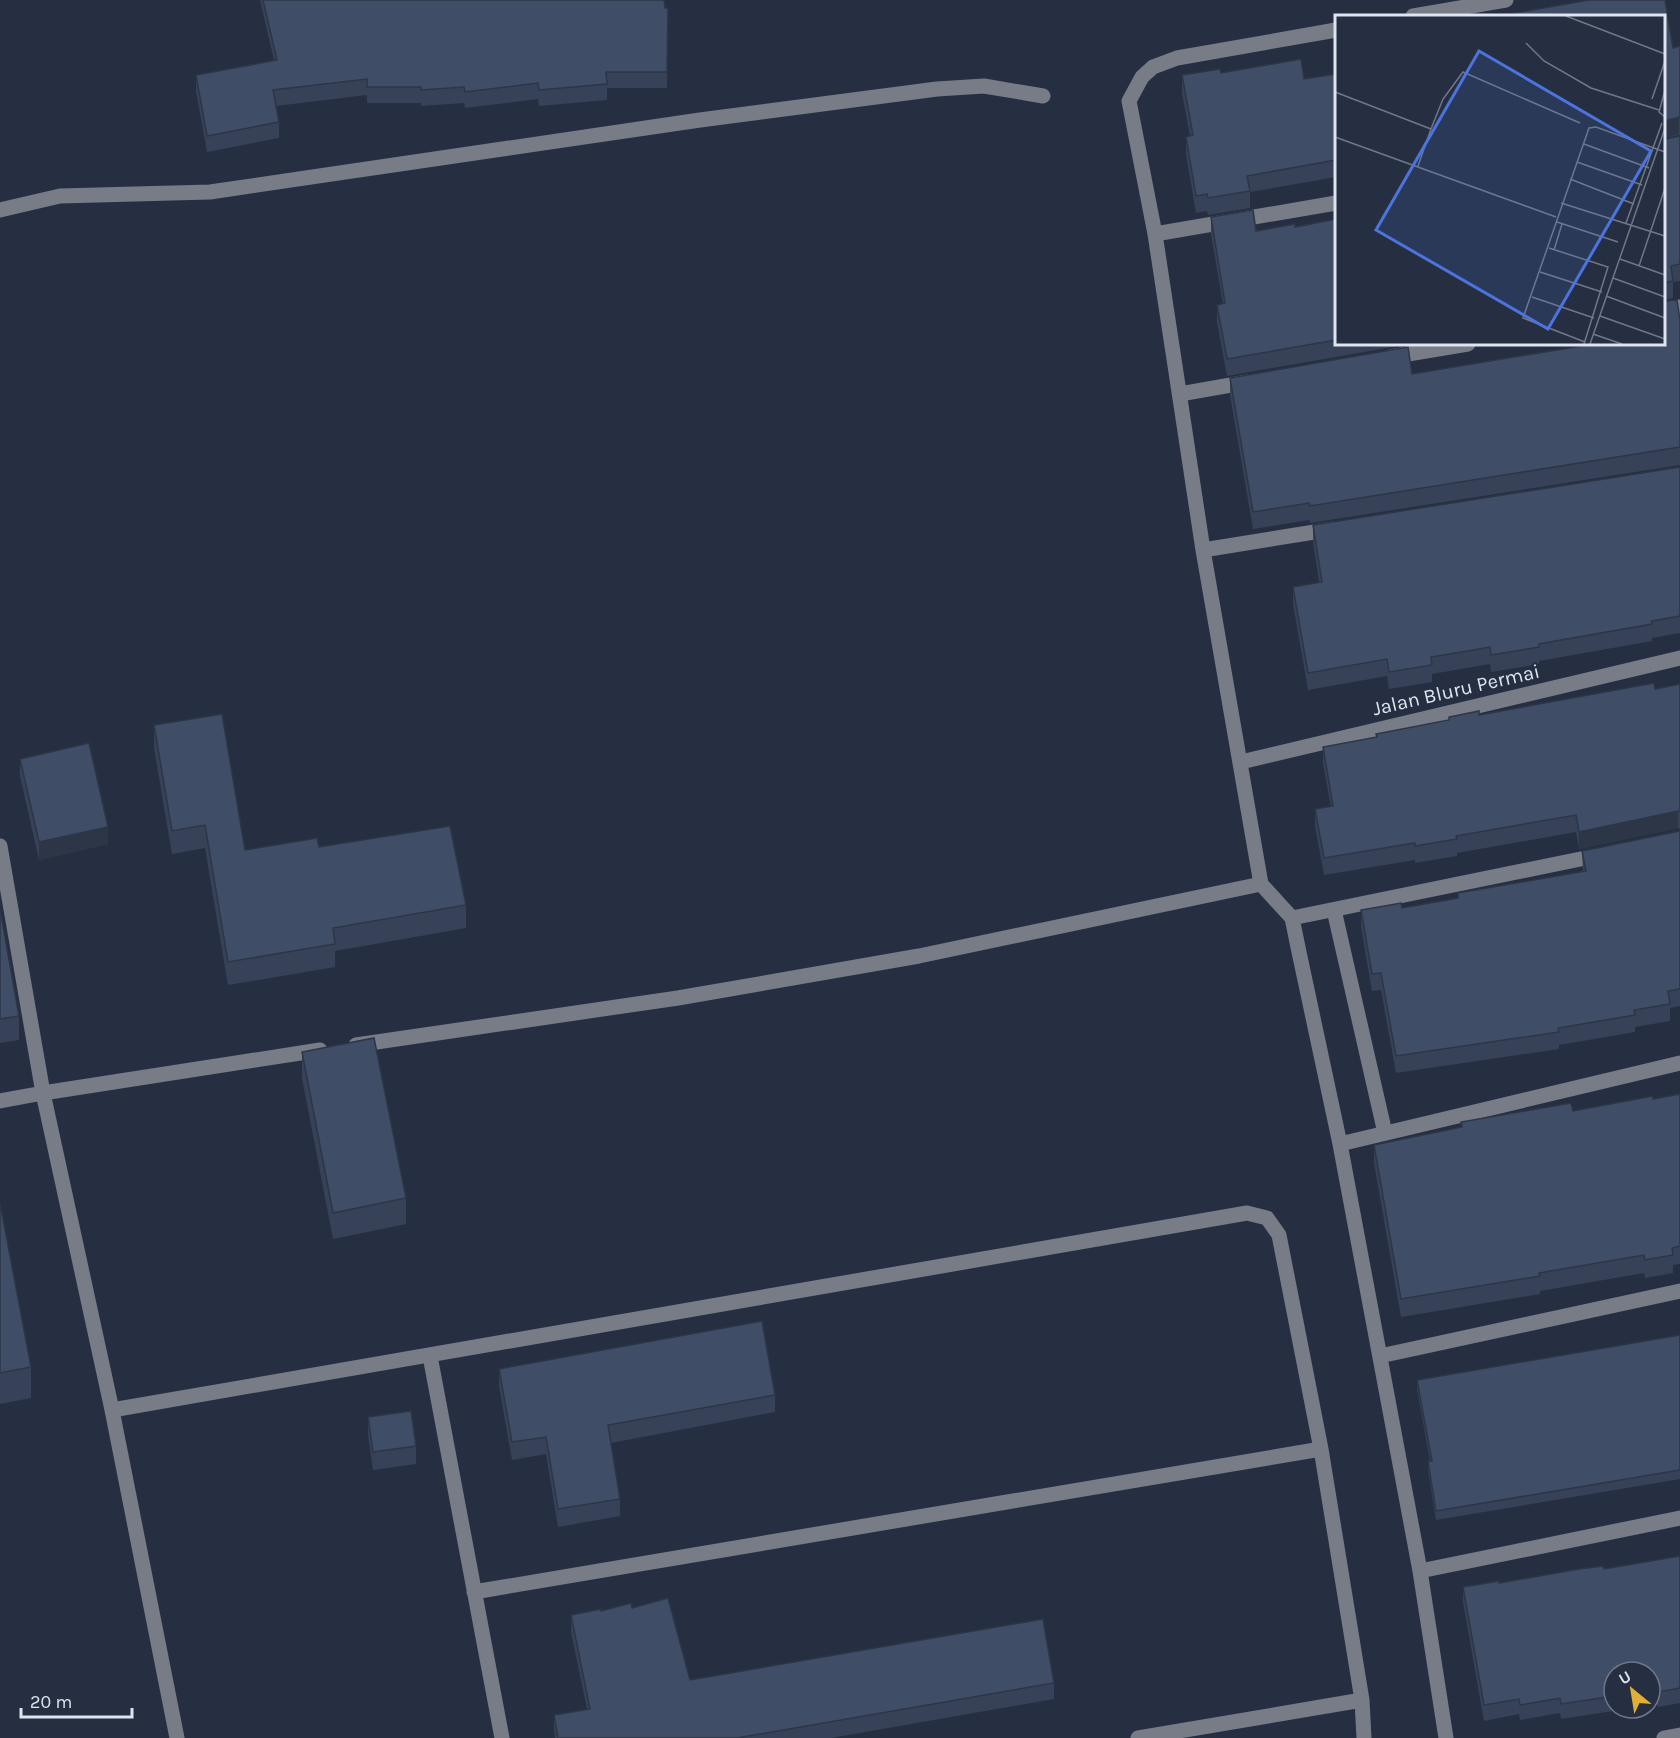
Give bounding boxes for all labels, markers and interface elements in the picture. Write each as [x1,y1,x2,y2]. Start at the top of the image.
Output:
inset map [1335,15,1665,345]
street label: Jalan Bluru Permai [1370,660,1542,720]
north arrow [1602,1660,1662,1720]
text: U [1615,1666,1634,1688]
scale bar [21,1681,132,1719]
text: 20 m [30,1691,72,1713]

